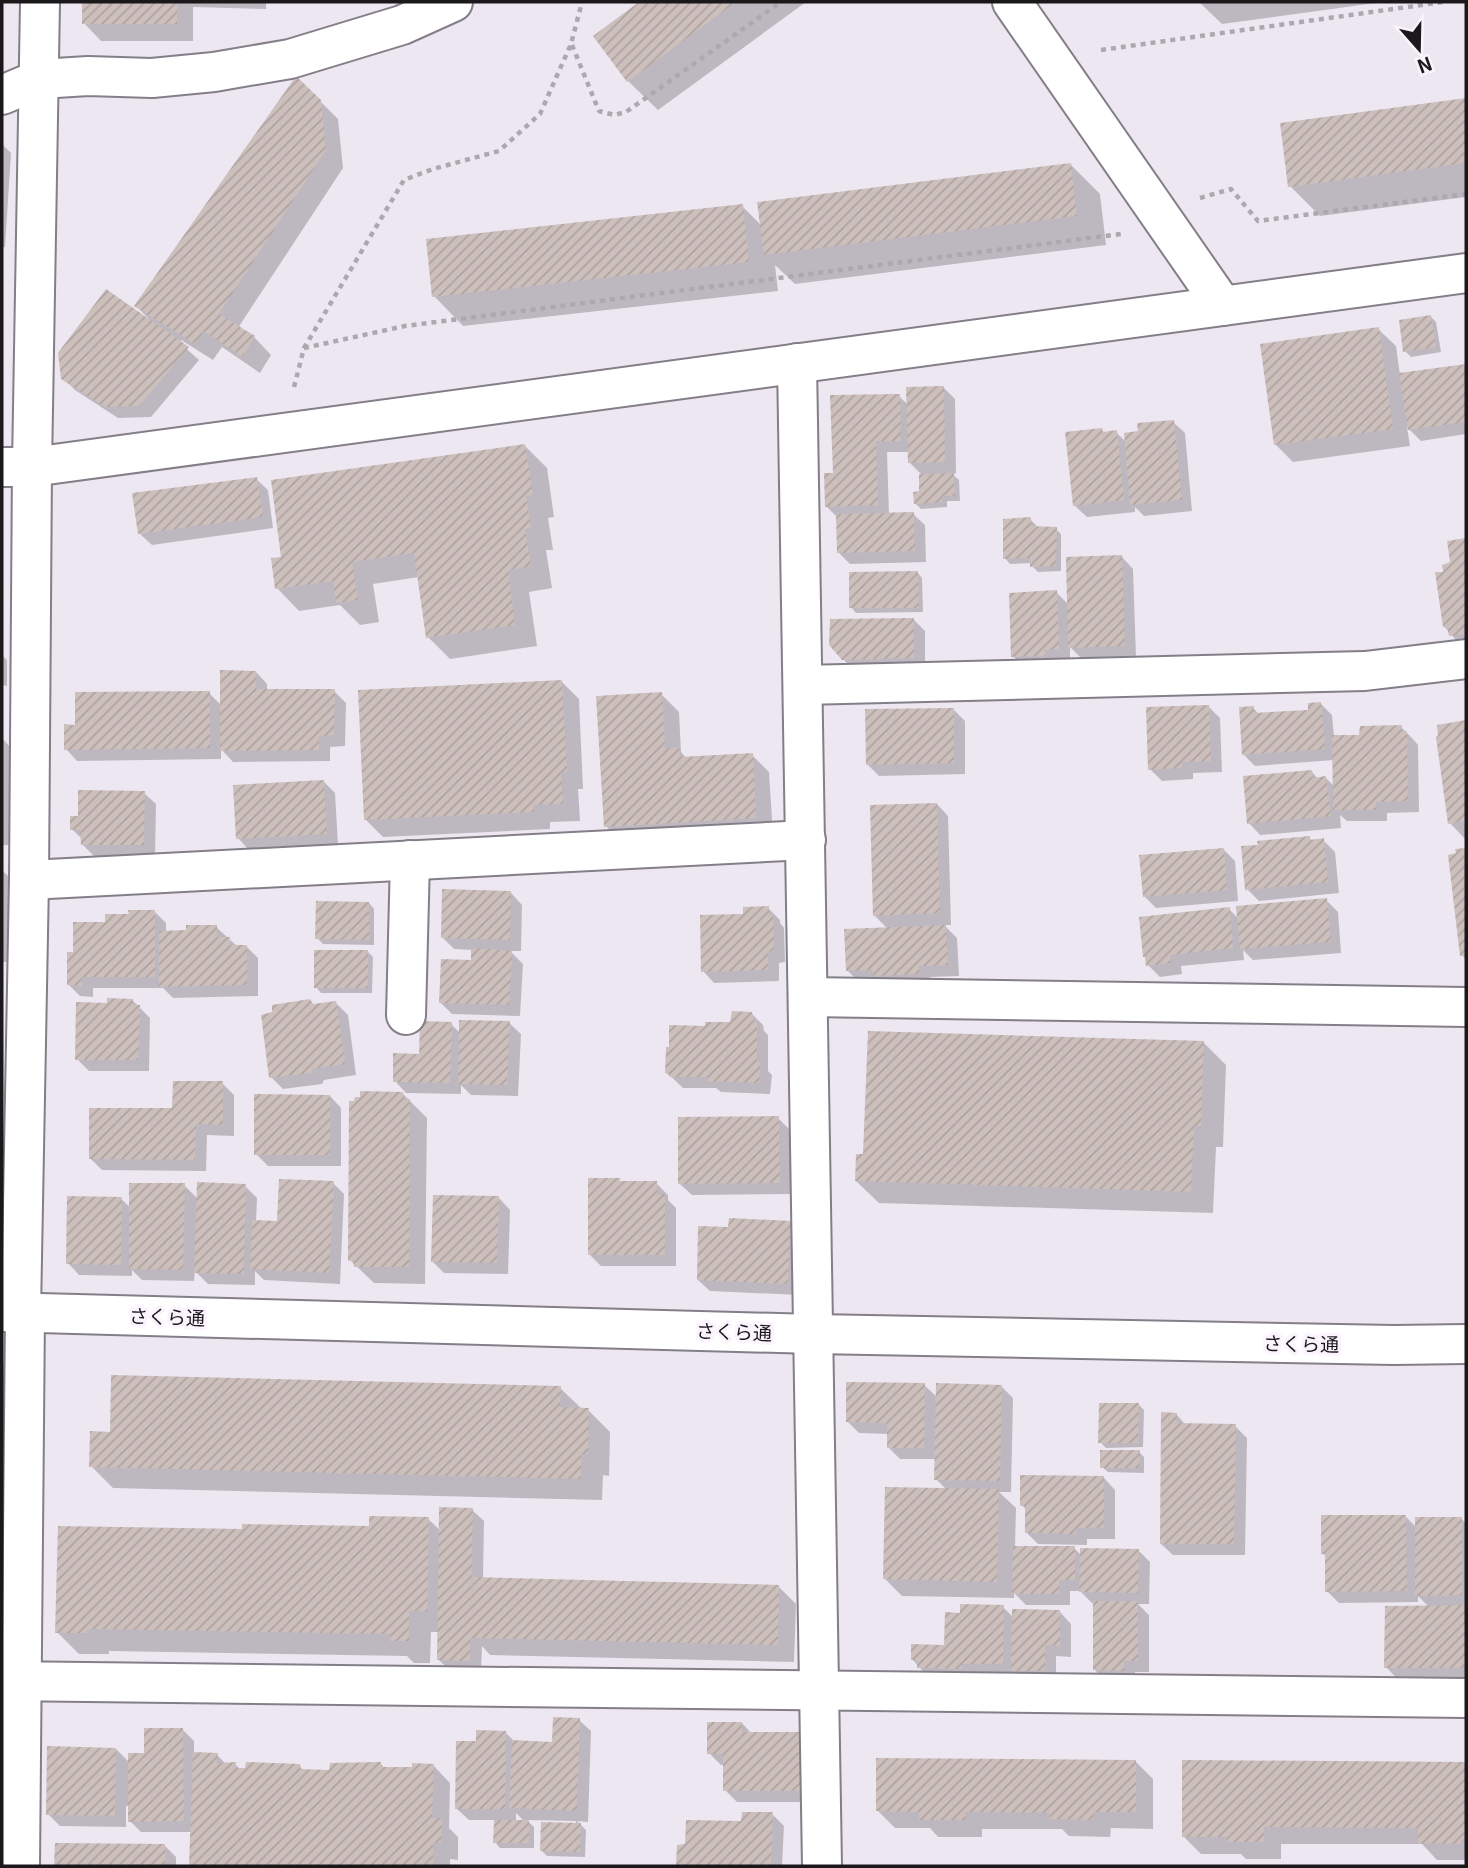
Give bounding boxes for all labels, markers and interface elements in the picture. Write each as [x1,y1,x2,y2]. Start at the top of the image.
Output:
north arrow [1384,14,1454,84]
text: N [1414,51,1437,82]
street label: さくら通 [129,1301,206,1330]
street label: さくら通 [696,1316,773,1345]
street label: さくら通 [1263,1328,1339,1357]

